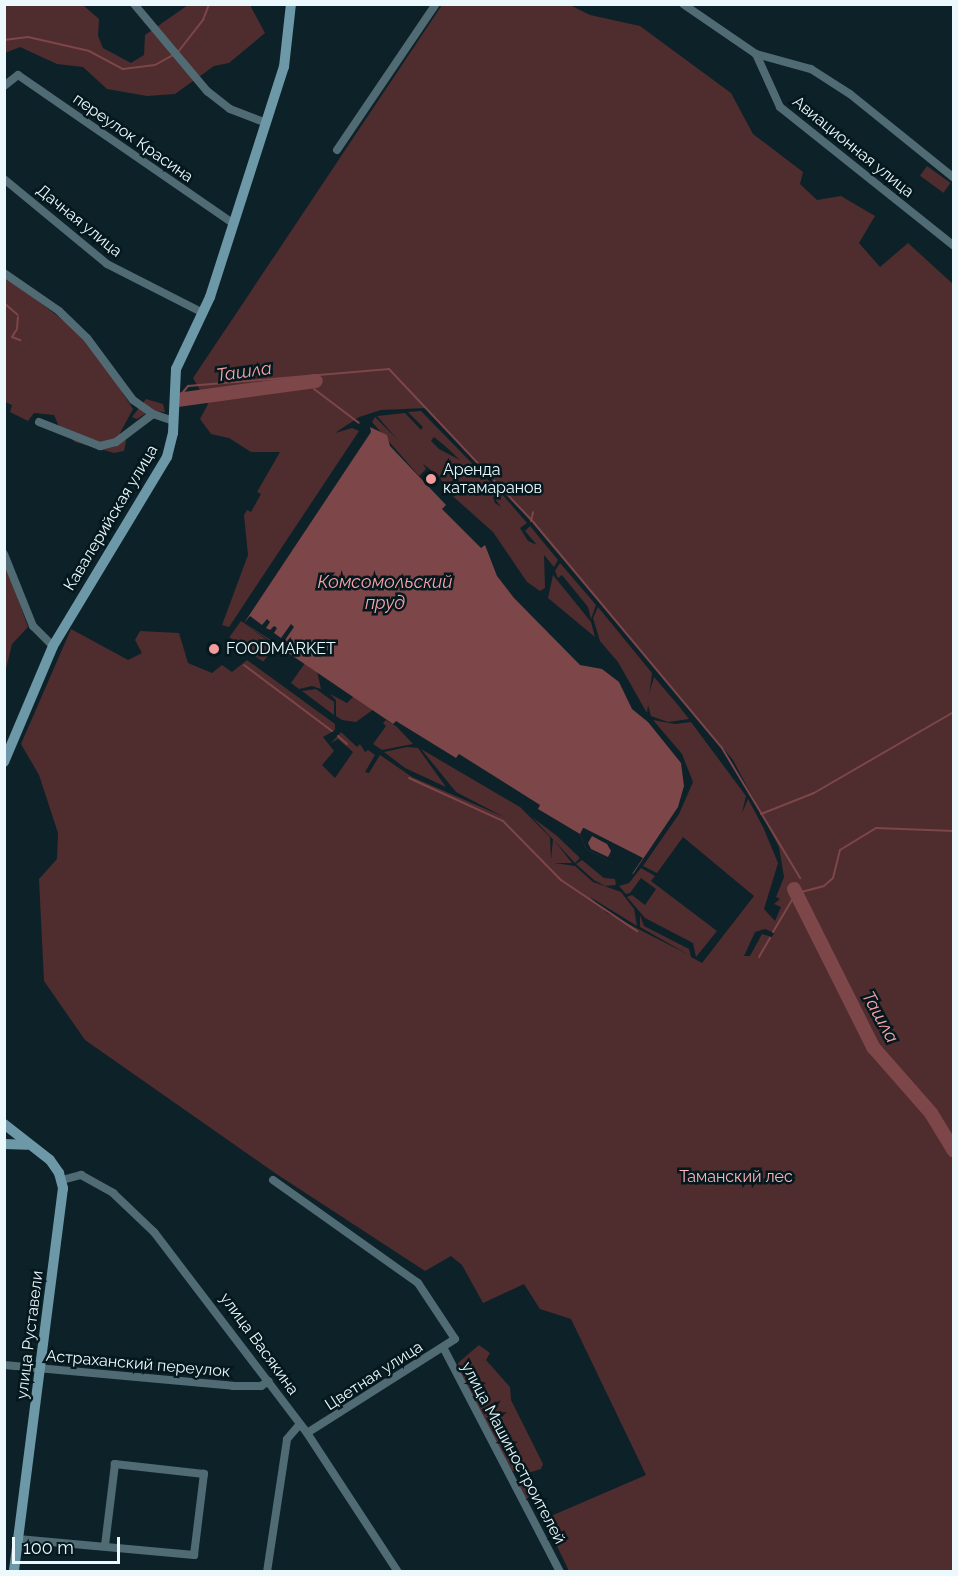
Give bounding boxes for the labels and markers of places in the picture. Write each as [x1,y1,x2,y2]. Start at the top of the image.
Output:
place label: Аренда катамаранов [443,460,542,498]
marker: Аренда катамаранов [424,472,438,486]
place label: FOODMARKET [226,639,336,659]
marker: FOODMARKET [207,642,221,656]

